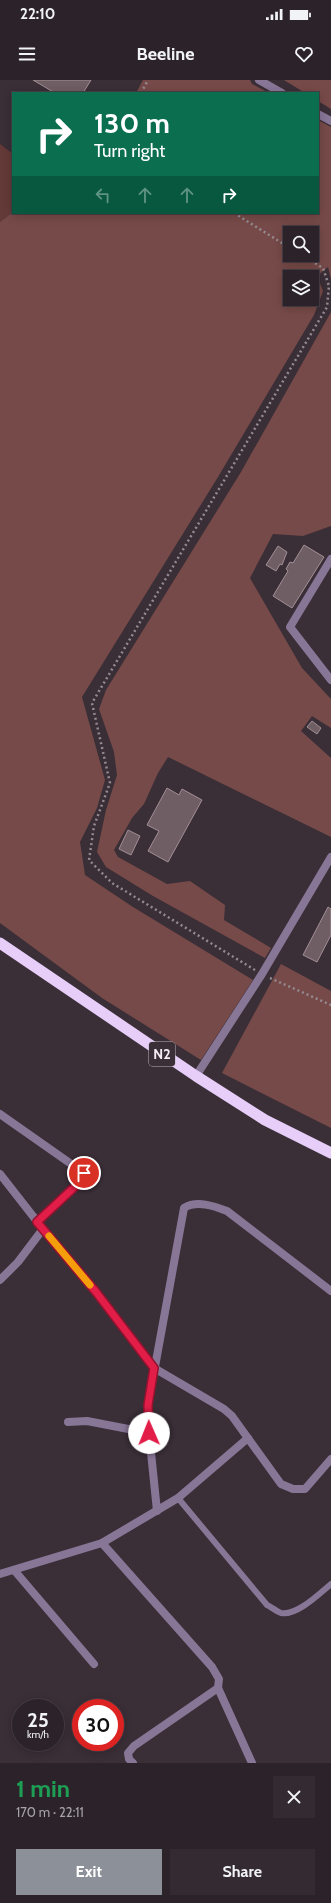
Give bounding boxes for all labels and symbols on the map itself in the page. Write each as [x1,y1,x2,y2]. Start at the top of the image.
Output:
road number: N2 [149,1042,175,1066]
pin [67,1156,101,1190]
position arrow [128,1412,170,1454]
speed limit sign: 30 [72,1699,124,1751]

